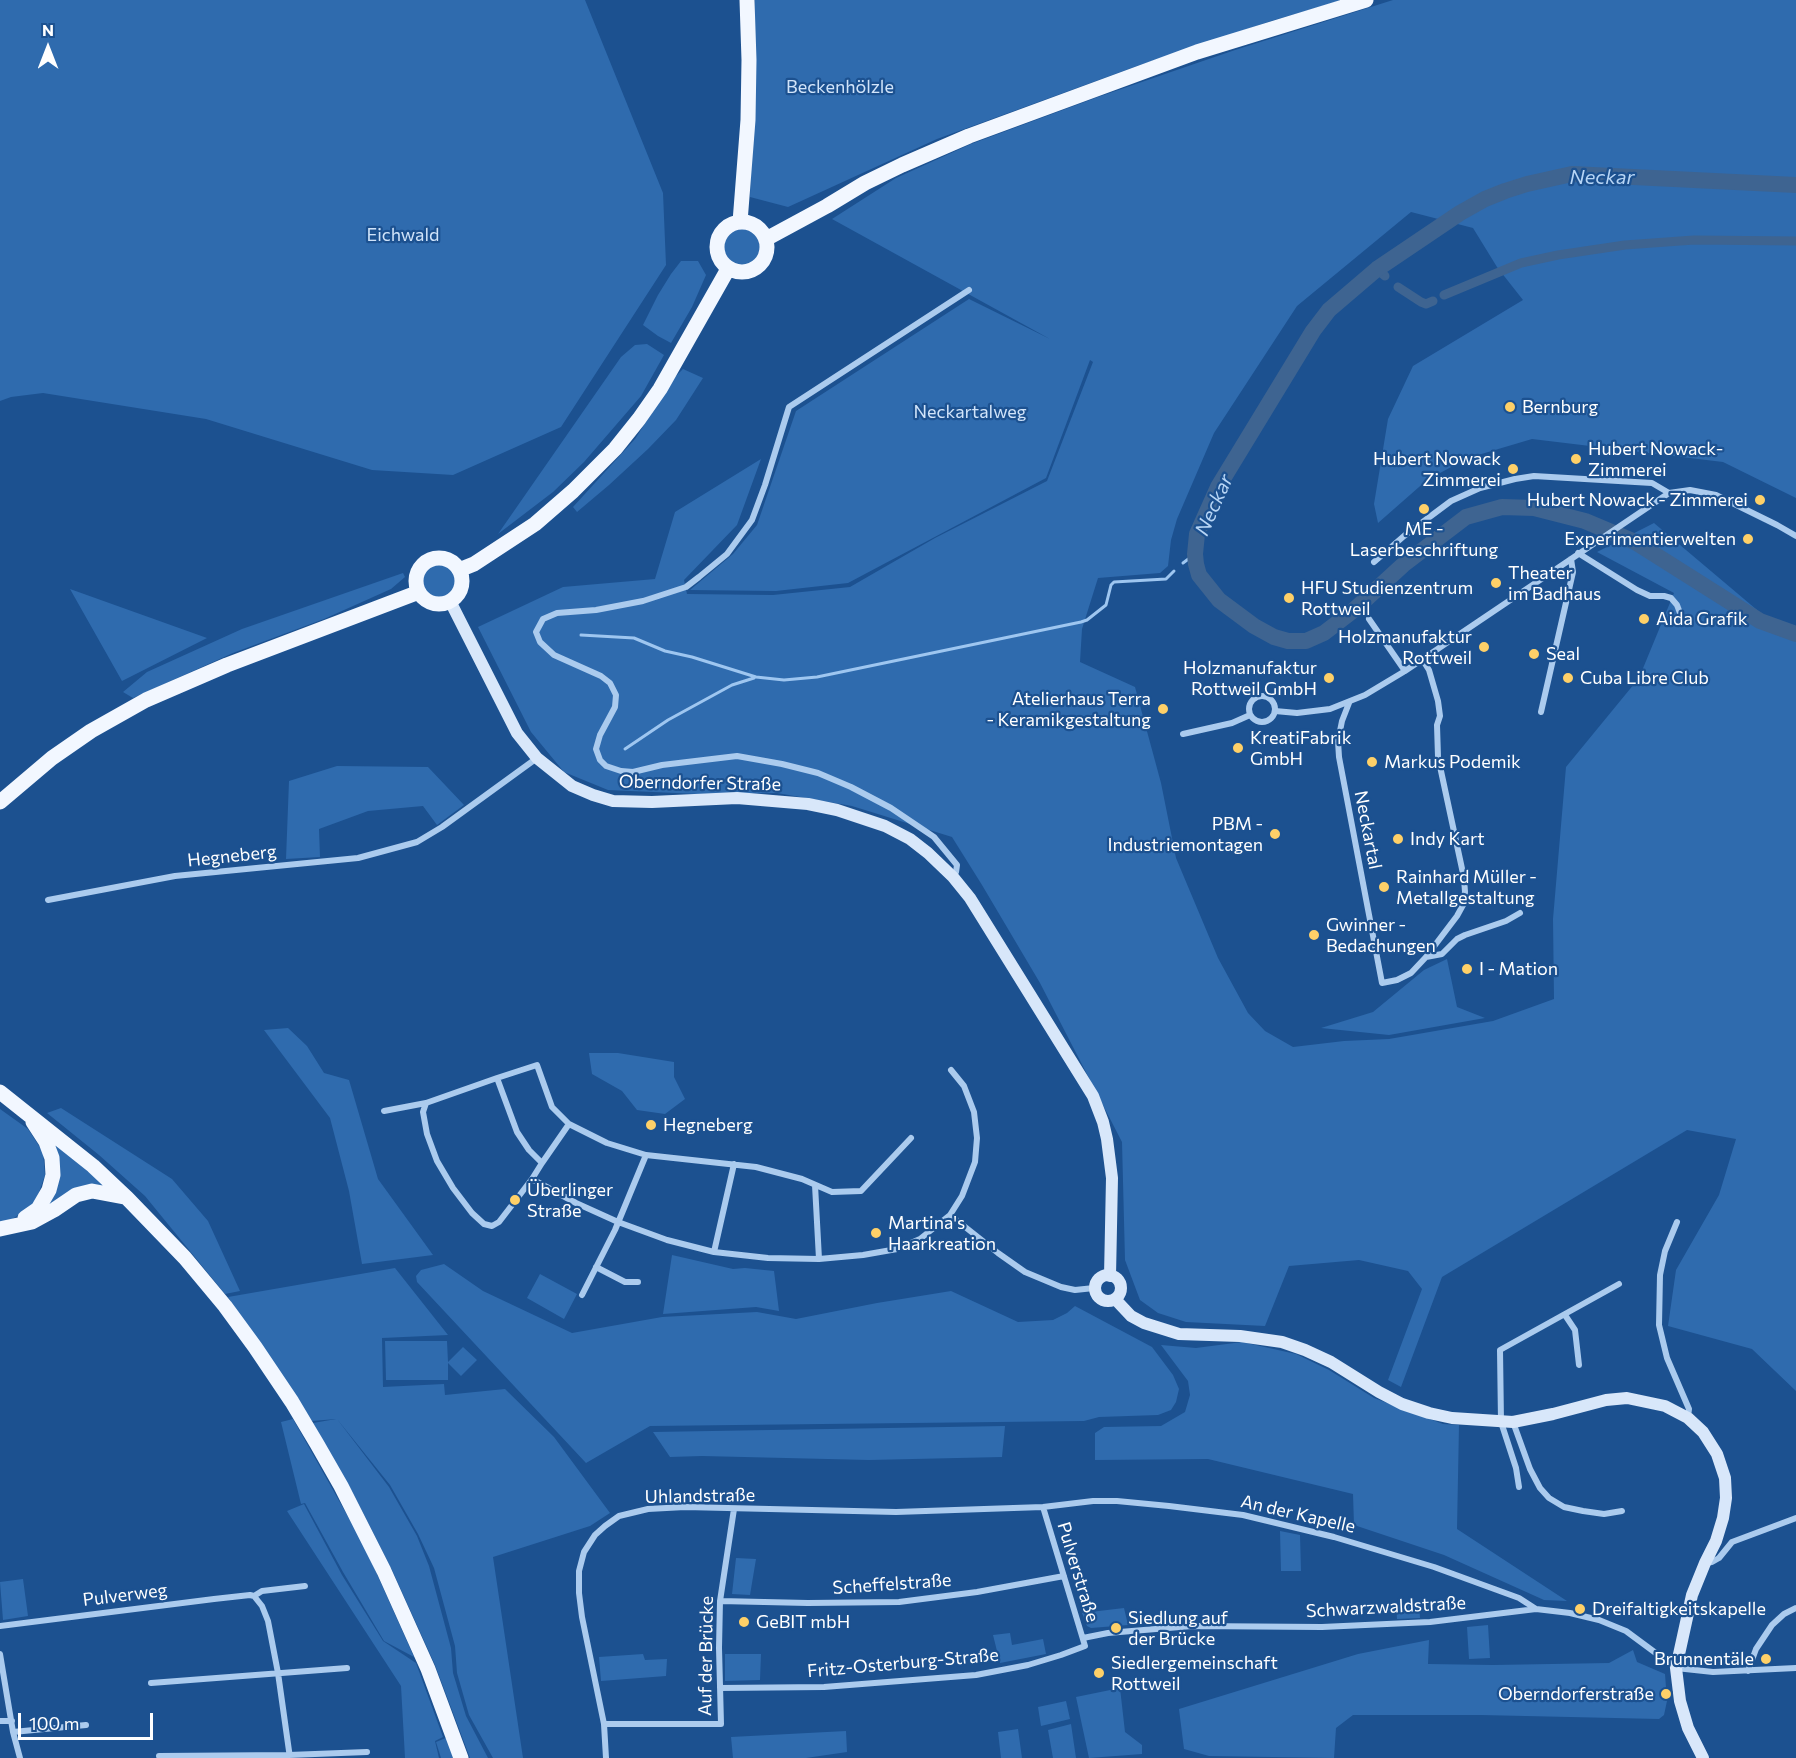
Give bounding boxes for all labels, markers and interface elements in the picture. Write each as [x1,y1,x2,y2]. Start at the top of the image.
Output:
north arrow [18,18,78,78]
text: N [42,20,54,39]
park label: Beckenhölzle [786,76,894,98]
water label: Neckar [1570,165,1634,189]
park label: Eichwald [367,224,439,246]
place label: Bernburg [1522,396,1598,418]
marker: Bernburg [1503,400,1517,414]
park label: Neckartalweg [913,401,1027,423]
place label: Hubert Nowack- Zimmerei [1588,438,1723,480]
place label: Hubert Nowack Zimmerei [1373,448,1501,490]
marker: Hubert Nowack- Zimmerei [1569,452,1583,466]
marker: Hubert Nowack Zimmerei [1506,462,1520,476]
water label: Neckar [1190,471,1238,539]
place label: Hubert Nowack - Zimmerei [1527,489,1748,511]
marker: Hubert Nowack - Zimmerei [1753,493,1767,507]
marker: ME - Laserbeschriftung [1417,502,1431,516]
place label: ME - Laserbeschriftung [1350,518,1498,560]
place label: Experimentierwelten [1564,528,1736,550]
marker: Experimentierwelten [1741,532,1755,546]
place label: Theater im Badhaus [1508,562,1601,604]
marker: Theater im Badhaus [1489,576,1503,590]
place label: HFU Studienzentrum Rottweil [1301,577,1473,620]
marker: HFU Studienzentrum Rottweil [1282,591,1296,605]
place label: Aida Grafik [1656,608,1747,630]
marker: Aida Grafik [1637,612,1651,626]
place label: Holzmanufaktur Rottweil [1338,626,1472,668]
marker: Holzmanufaktur Rottweil [1477,640,1491,654]
place label: Seal [1546,643,1580,665]
marker: Seal [1527,647,1541,661]
place label: Holzmanufaktur Rottweil GmbH [1183,657,1317,700]
place label: Cuba Libre Club [1580,667,1709,689]
marker: Holzmanufaktur Rottweil GmbH [1322,671,1336,685]
marker: Cuba Libre Club [1561,671,1575,685]
place label: Atelierhaus Terra - Keramikgestaltung [986,688,1151,730]
marker: Atelierhaus Terra - Keramikgestaltung [1156,702,1170,716]
place label: KreatiFabrik GmbH [1250,727,1351,770]
marker: KreatiFabrik GmbH [1231,741,1245,755]
place label: Markus Podemik [1384,751,1521,773]
marker: Markus Podemik [1365,755,1379,769]
street label: Oberndorfer Straße [619,771,781,795]
street label: Neckartal [1350,789,1386,871]
place label: PBM - Industriemontagen [1107,813,1263,856]
marker: PBM - Industriemontagen [1268,827,1282,841]
place label: Indy Kart [1410,828,1485,850]
marker: Indy Kart [1391,832,1405,846]
street label: Hegneberg [186,841,278,871]
place label: Rainhard Müller - Metallgestaltung [1396,866,1537,908]
marker: Rainhard Müller - Metallgestaltung [1377,880,1391,894]
place label: Gwinner - Bedachungen [1326,914,1436,956]
marker: Gwinner - Bedachungen [1307,928,1321,942]
place label: I - Mation [1479,958,1558,980]
marker: I - Mation [1460,962,1474,976]
place label: Hegneberg [663,1114,753,1136]
marker: Hegneberg [644,1118,658,1132]
place label: Überlinger Straße [527,1179,613,1222]
marker: Überlinger Straße [508,1193,522,1207]
place label: Martina's Haarkreation [888,1212,996,1254]
marker: Martina's Haarkreation [869,1226,883,1240]
street label: Uhlandstraße [645,1484,755,1508]
street label: An der Kapelle [1239,1490,1357,1538]
street label: Pulverstraße [1053,1519,1103,1625]
street label: Scheffelstraße [832,1569,952,1599]
street label: Pulverweg [82,1579,168,1611]
street label: Schwarzwaldstraße [1305,1592,1467,1622]
street label: Auf der Brücke [694,1596,718,1716]
place label: Dreifaltigkeitskapelle [1592,1598,1766,1620]
marker: Dreifaltigkeitskapelle [1573,1602,1587,1616]
place label: Siedlung auf der Brücke [1128,1607,1228,1650]
place label: GeBIT mbH [756,1611,850,1633]
marker: GeBIT mbH [737,1615,751,1629]
marker: Siedlung auf der Brücke [1109,1621,1123,1635]
street label: Fritz-Osterburg-Straße [806,1644,1000,1682]
place label: Brunnentäle [1654,1648,1754,1670]
place label: Siedlergemeinschaft Rottweil [1111,1652,1278,1694]
marker: Brunnentäle [1759,1652,1773,1666]
marker: Siedlergemeinschaft Rottweil [1092,1666,1106,1680]
place label: Oberndorferstraße [1498,1683,1654,1705]
marker: Oberndorferstraße [1659,1687,1673,1701]
scale bar [21,1701,156,1739]
text: 100 m [29,1712,79,1734]

